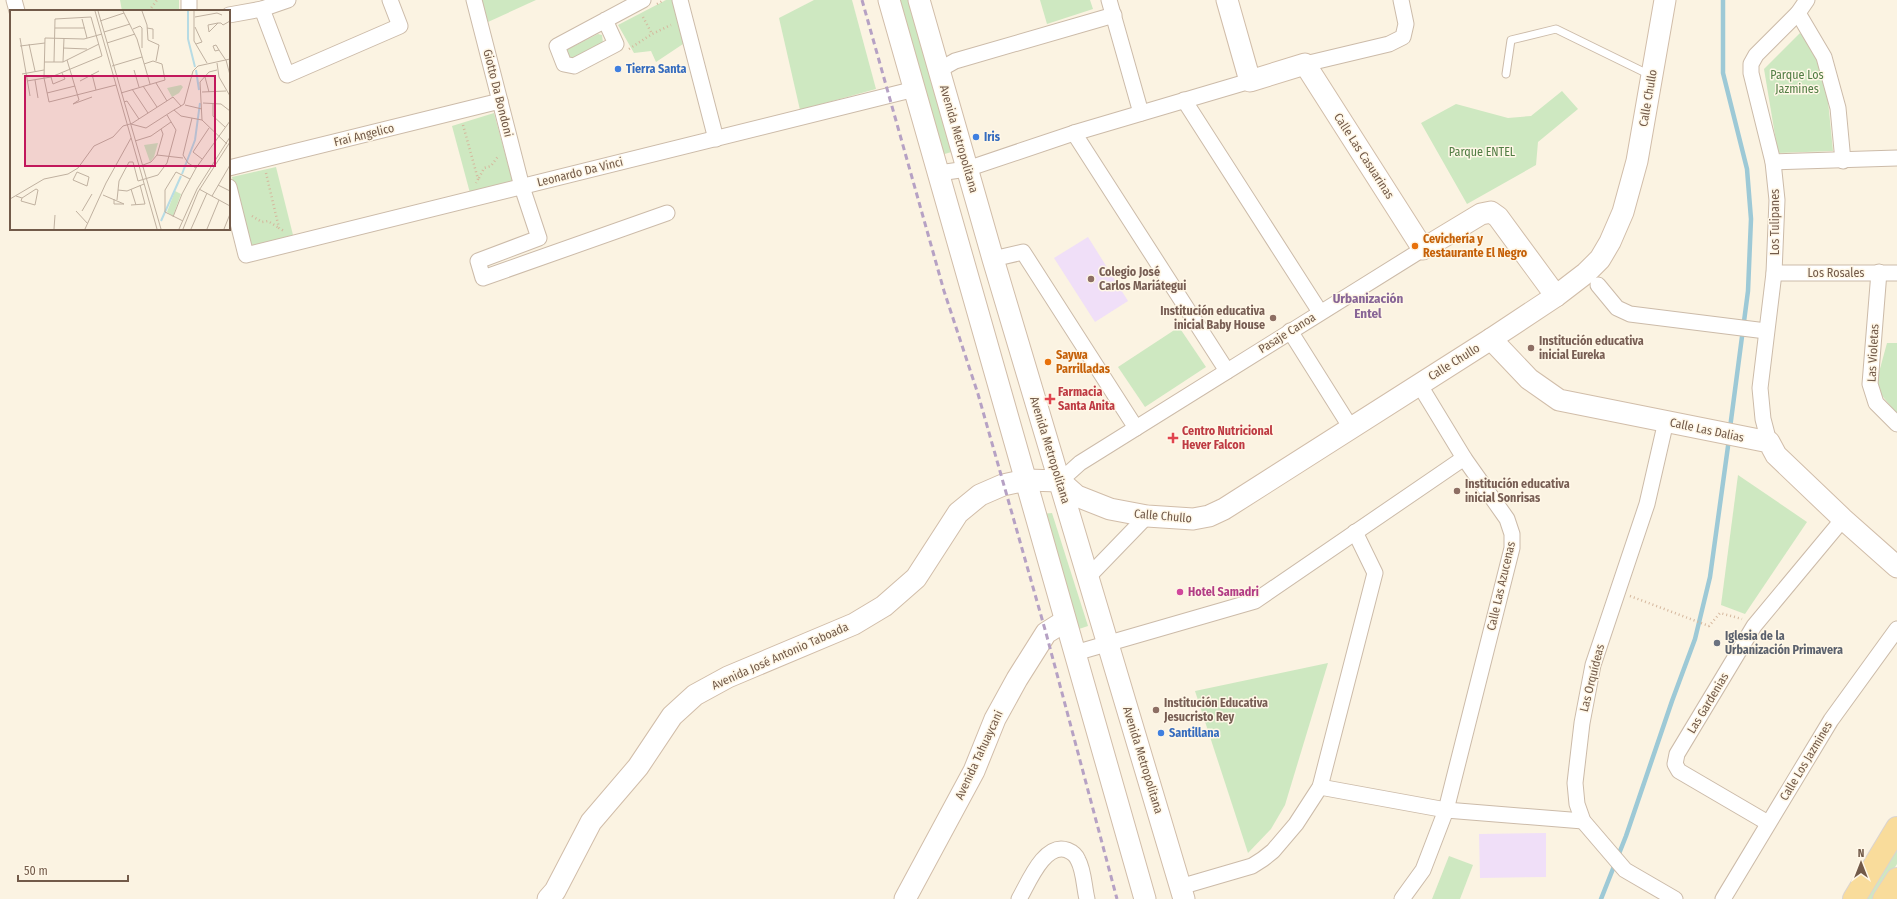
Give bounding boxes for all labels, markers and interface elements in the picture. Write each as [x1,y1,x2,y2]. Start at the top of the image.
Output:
inset map [10,10,230,230]
street label: Giotto Da Bondoni [480,48,516,138]
place label: Tierra Santa [626,62,687,76]
marker: Tierra Santa [613,64,623,74]
street label: Calle Chullo [1636,68,1660,128]
park label: Parque Los Jazmines [1770,68,1824,96]
street label: Avenida Metropolitana [937,84,981,195]
street label: Calle Las Casuarinas [1331,111,1397,201]
street label: Frai Angelico [332,121,396,149]
place label: Iris [984,130,1001,144]
marker: Iris [971,132,981,142]
park label: Parque ENTEL [1449,145,1516,159]
street label: Leonardo Da Vinci [536,155,624,189]
street label: Los Tulipanes [1768,189,1782,255]
place label: Cevichería y Restaurante El Negro [1423,232,1528,260]
marker: Cevichería y Restaurante El Negro [1410,241,1420,251]
place label: Colegio José Carlos Mariátegui [1099,265,1186,293]
street label: Los Rosales [1808,266,1864,280]
marker: Colegio José Carlos Mariátegui [1086,274,1096,284]
district label: Urbanización Entel [1333,291,1403,321]
place label: Institución educativa inicial Baby House [1160,304,1265,332]
street label: Pasaje Canoa [1256,310,1318,356]
marker: Institución educativa inicial Baby House [1268,313,1278,323]
street label: Las Violetas [1864,324,1882,382]
place label: Institución educativa inicial Eureka [1539,334,1644,362]
street label: Calle Chullo [1426,341,1482,383]
marker: Institución educativa inicial Eureka [1526,343,1536,353]
place label: Saywa Parrilladas [1056,348,1111,376]
marker: Saywa Parrilladas [1043,357,1053,367]
place label: Farmacia Santa Anita [1058,385,1115,413]
marker: Farmacia Santa Anita [1045,394,1055,404]
street label: Avenida Metropolitana [1027,395,1073,505]
street label: Calle Las Dalias [1669,415,1745,445]
place label: Centro Nutricional Hever Falcon [1182,424,1274,452]
marker: Centro Nutricional Hever Falcon [1167,432,1179,444]
place label: Institución educativa inicial Sonrisas [1465,477,1570,505]
marker: Institución educativa inicial Sonrisas [1452,486,1462,496]
street label: Calle Chullo [1134,507,1192,525]
street label: Calle Las Azucenas [1484,540,1518,632]
place label: Hotel Samadri [1188,585,1259,599]
marker: Hotel Samadri [1175,587,1185,597]
street label: Avenida José Antonio Taboada [709,619,851,693]
place label: Iglesia de la Urbanización Primavera [1725,629,1843,657]
marker: Iglesia de la Urbanización Primavera [1712,638,1722,648]
street label: Las Orquídeas [1577,643,1607,713]
street label: Las Gardenias [1684,670,1732,736]
place label: Institución Educativa Jesucristo Rey [1163,696,1268,724]
street label: Avenida Metropolitana [1120,705,1166,815]
marker: Institución Educativa Jesucristo Rey [1151,705,1161,715]
street label: Avenida Tahuaycani [952,708,1006,802]
street label: Calle Los Jazmines [1777,719,1835,803]
place label: Santillana [1169,726,1220,740]
marker: Santillana [1156,728,1166,738]
north arrow [1841,843,1881,883]
text: N [1858,847,1864,860]
scale bar [18,857,128,883]
text: 50 m [24,864,48,878]

